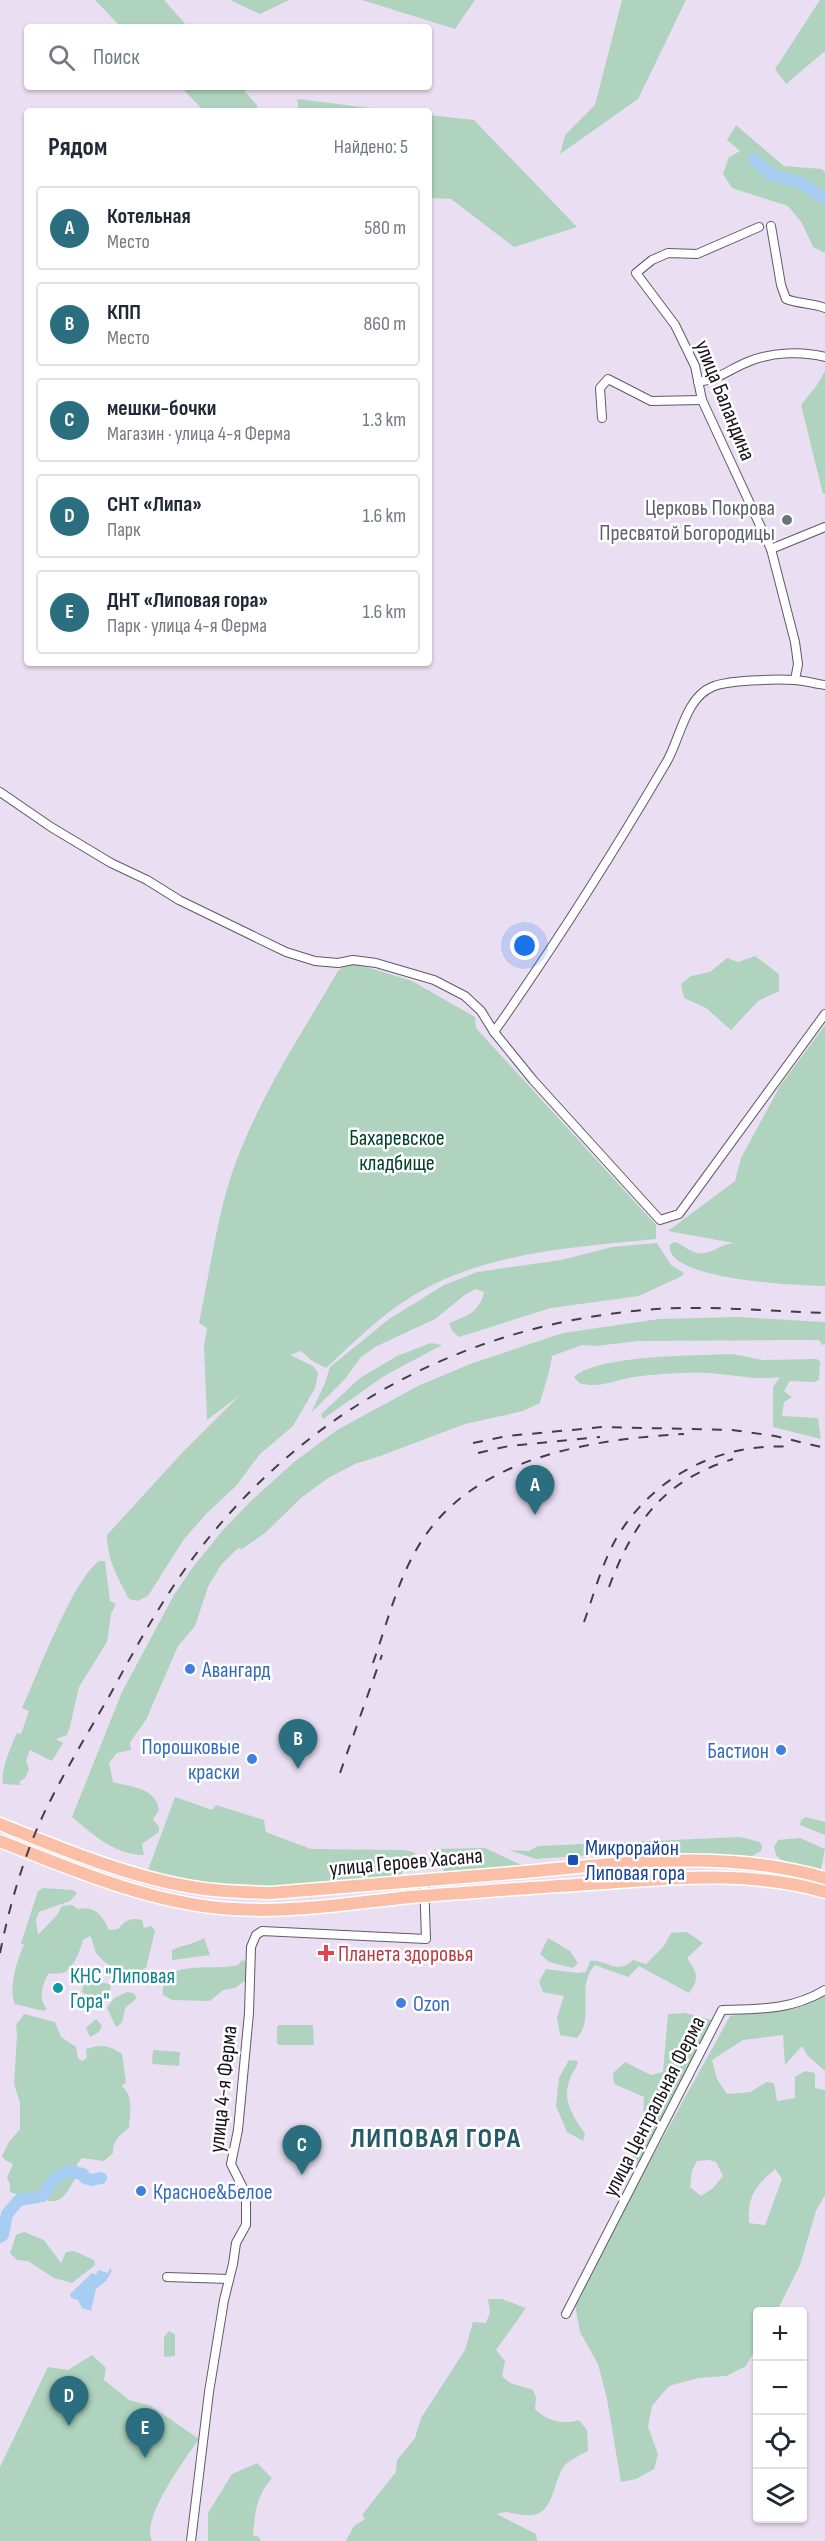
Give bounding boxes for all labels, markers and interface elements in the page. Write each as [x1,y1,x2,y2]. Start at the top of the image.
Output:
search box [24,24,432,90]
icon: search [45,41,78,74]
text: Поиск [93,44,139,71]
text: Рядом [48,132,107,163]
text: Найдено: 5 [334,135,408,159]
text: Котельная [107,203,191,230]
text: A [65,216,74,240]
text: 580 m [364,216,406,240]
text: Место [107,230,150,254]
text: КПП [107,299,141,326]
text: B [65,312,74,336]
text: 860 m [364,312,406,336]
text: Место [107,326,150,350]
street label: улица Баландина [688,336,761,465]
text: мешки-бочки [107,395,216,422]
text: C [64,408,75,432]
text: 1.3 km [363,408,406,432]
text: Магазин · улица 4-я Ферма [107,422,291,446]
text: СНТ «Липа» [107,491,202,518]
place label: Церковь Покрова Пресвятой Богородицы [599,495,775,547]
text: D [64,504,75,528]
text: 1.6 km [363,504,406,528]
marker: Церковь Покрова Пресвятой Богородицы [780,513,794,527]
text: Парк [107,518,141,542]
text: ДНТ «Липовая гора» [107,587,268,614]
text: E [65,600,74,624]
text: 1.6 km [363,600,406,624]
text: Парк · улица 4-я Ферма [107,614,267,638]
your location [510,931,539,960]
park label: Бахаревское кладбище [349,1125,445,1177]
pin: A [516,1466,554,1515]
place label: Авангард [201,1657,271,1684]
marker: Авангард [183,1662,197,1676]
pin: B [278,1720,318,1769]
place label: Порошковые краски [142,1734,240,1786]
place label: Бастион [707,1738,769,1765]
marker: Бастион [774,1743,788,1757]
marker: Порошковые краски [245,1752,259,1766]
place label: Микрорайон Липовая гора [585,1835,685,1887]
street label: улица Героев Хасана [328,1842,484,1883]
marker: Микрорайон Липовая гора [566,1853,580,1867]
place label: Планета здоровья [338,1941,473,1968]
marker: Планета здоровья [319,1946,333,1960]
place label: КНС "Липовая Гора" [70,1963,175,2015]
marker: КНС "Липовая Гора" [51,1981,65,1995]
place label: Ozon [413,1991,450,2018]
marker: Ozon [394,1996,408,2010]
street label: улица Центральная Ферма [597,2012,712,2202]
street label: улица 4-я Ферма [203,2024,244,2154]
district label: ЛИПОВАЯ ГОРА [350,2122,522,2155]
pin: C [282,2126,322,2175]
place label: Красное&Белое [153,2179,273,2206]
marker: Красное&Белое [134,2184,148,2198]
map controls [753,2307,807,2523]
button: + [753,2307,807,2361]
button: − [753,2361,807,2415]
pin: D [50,2376,88,2426]
pin: E [126,2408,164,2458]
button: locate [753,2415,807,2469]
button: layers [753,2469,807,2523]

